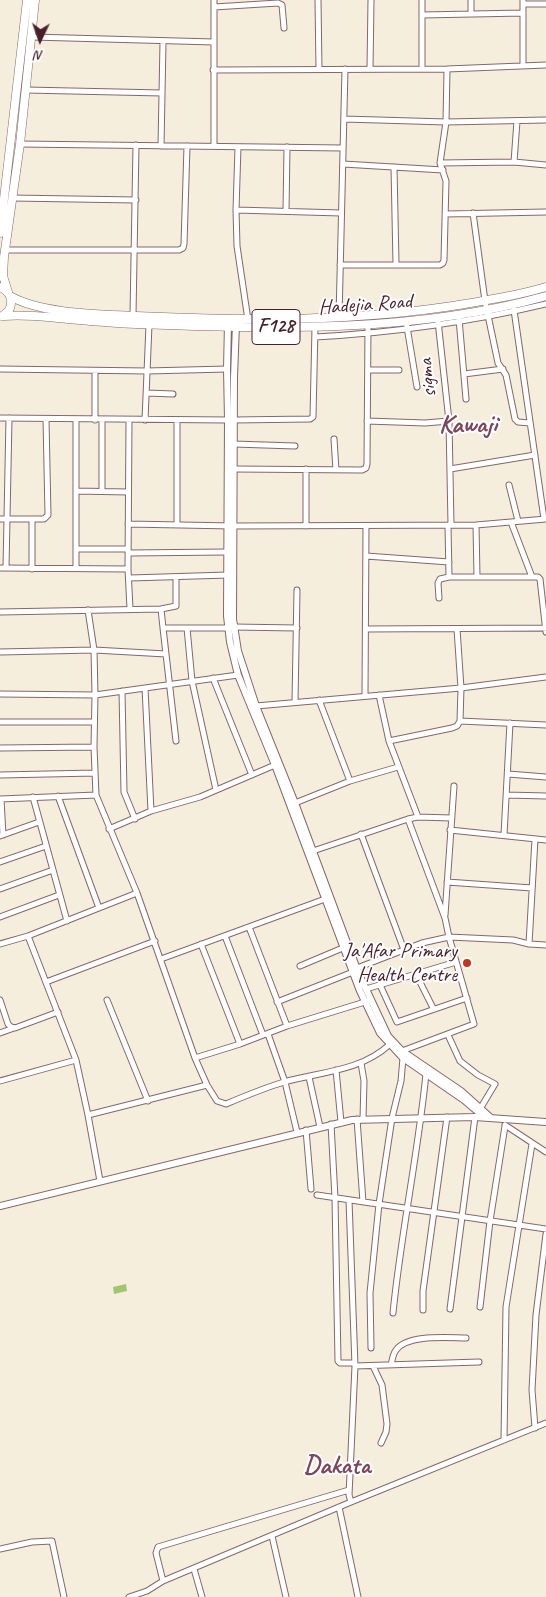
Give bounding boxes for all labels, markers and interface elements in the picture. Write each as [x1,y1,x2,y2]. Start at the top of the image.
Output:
north arrow [15,15,65,65]
text: N [34,47,44,64]
street label: Hadejia Road [317,289,413,321]
road number: F128 [252,310,300,344]
street label: sigma [413,357,443,399]
district label: Kawaji [439,409,497,441]
place label: Ja'Afar Primary Health Centre [344,938,457,988]
marker: Ja'Afar Primary Health Centre [461,957,473,969]
district label: Dakata [304,1450,370,1482]

